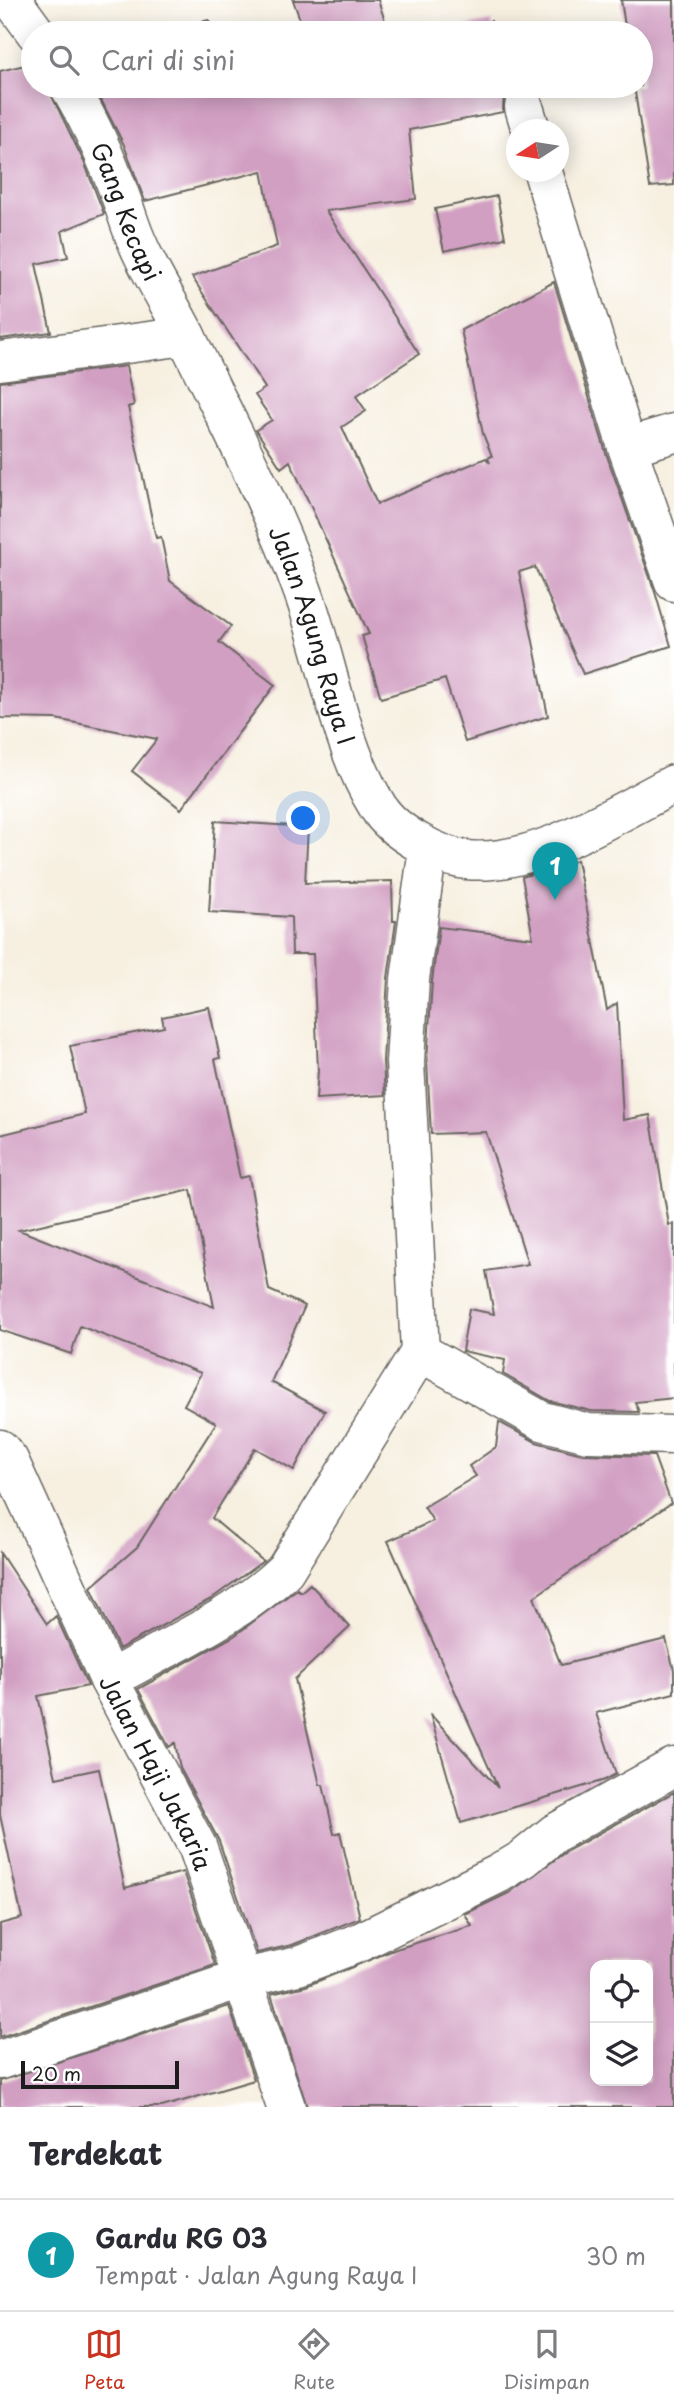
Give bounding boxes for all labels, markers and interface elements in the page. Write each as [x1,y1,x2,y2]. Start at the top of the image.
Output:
search box [21,21,653,98]
text: Cari di sini [101,40,235,79]
icon: search [45,41,83,79]
north arrow [506,119,569,182]
street label: Gang Kecapi [83,136,171,287]
street label: Jalan Agung Raya I [261,520,365,749]
your location [286,801,320,835]
pin: 1 [532,842,578,900]
street label: Jalan Haji Jakaria [91,1668,222,1875]
map controls [590,1960,653,2086]
button: locate [590,1960,653,2023]
button: layers [590,2023,653,2086]
scale bar [21,2058,178,2090]
text: 20 m [32,2059,81,2087]
text: Terdekat [28,2130,163,2175]
text: Gardu RG 03 [95,2218,268,2257]
text: 1 [46,2238,57,2273]
text: 30 m [585,2238,646,2273]
text: Tempat · Jalan Agung Raya I [95,2257,417,2292]
tab: Peta [84,2325,125,2395]
tab: Rute [293,2325,335,2395]
tab: Disimpan [503,2325,590,2395]

